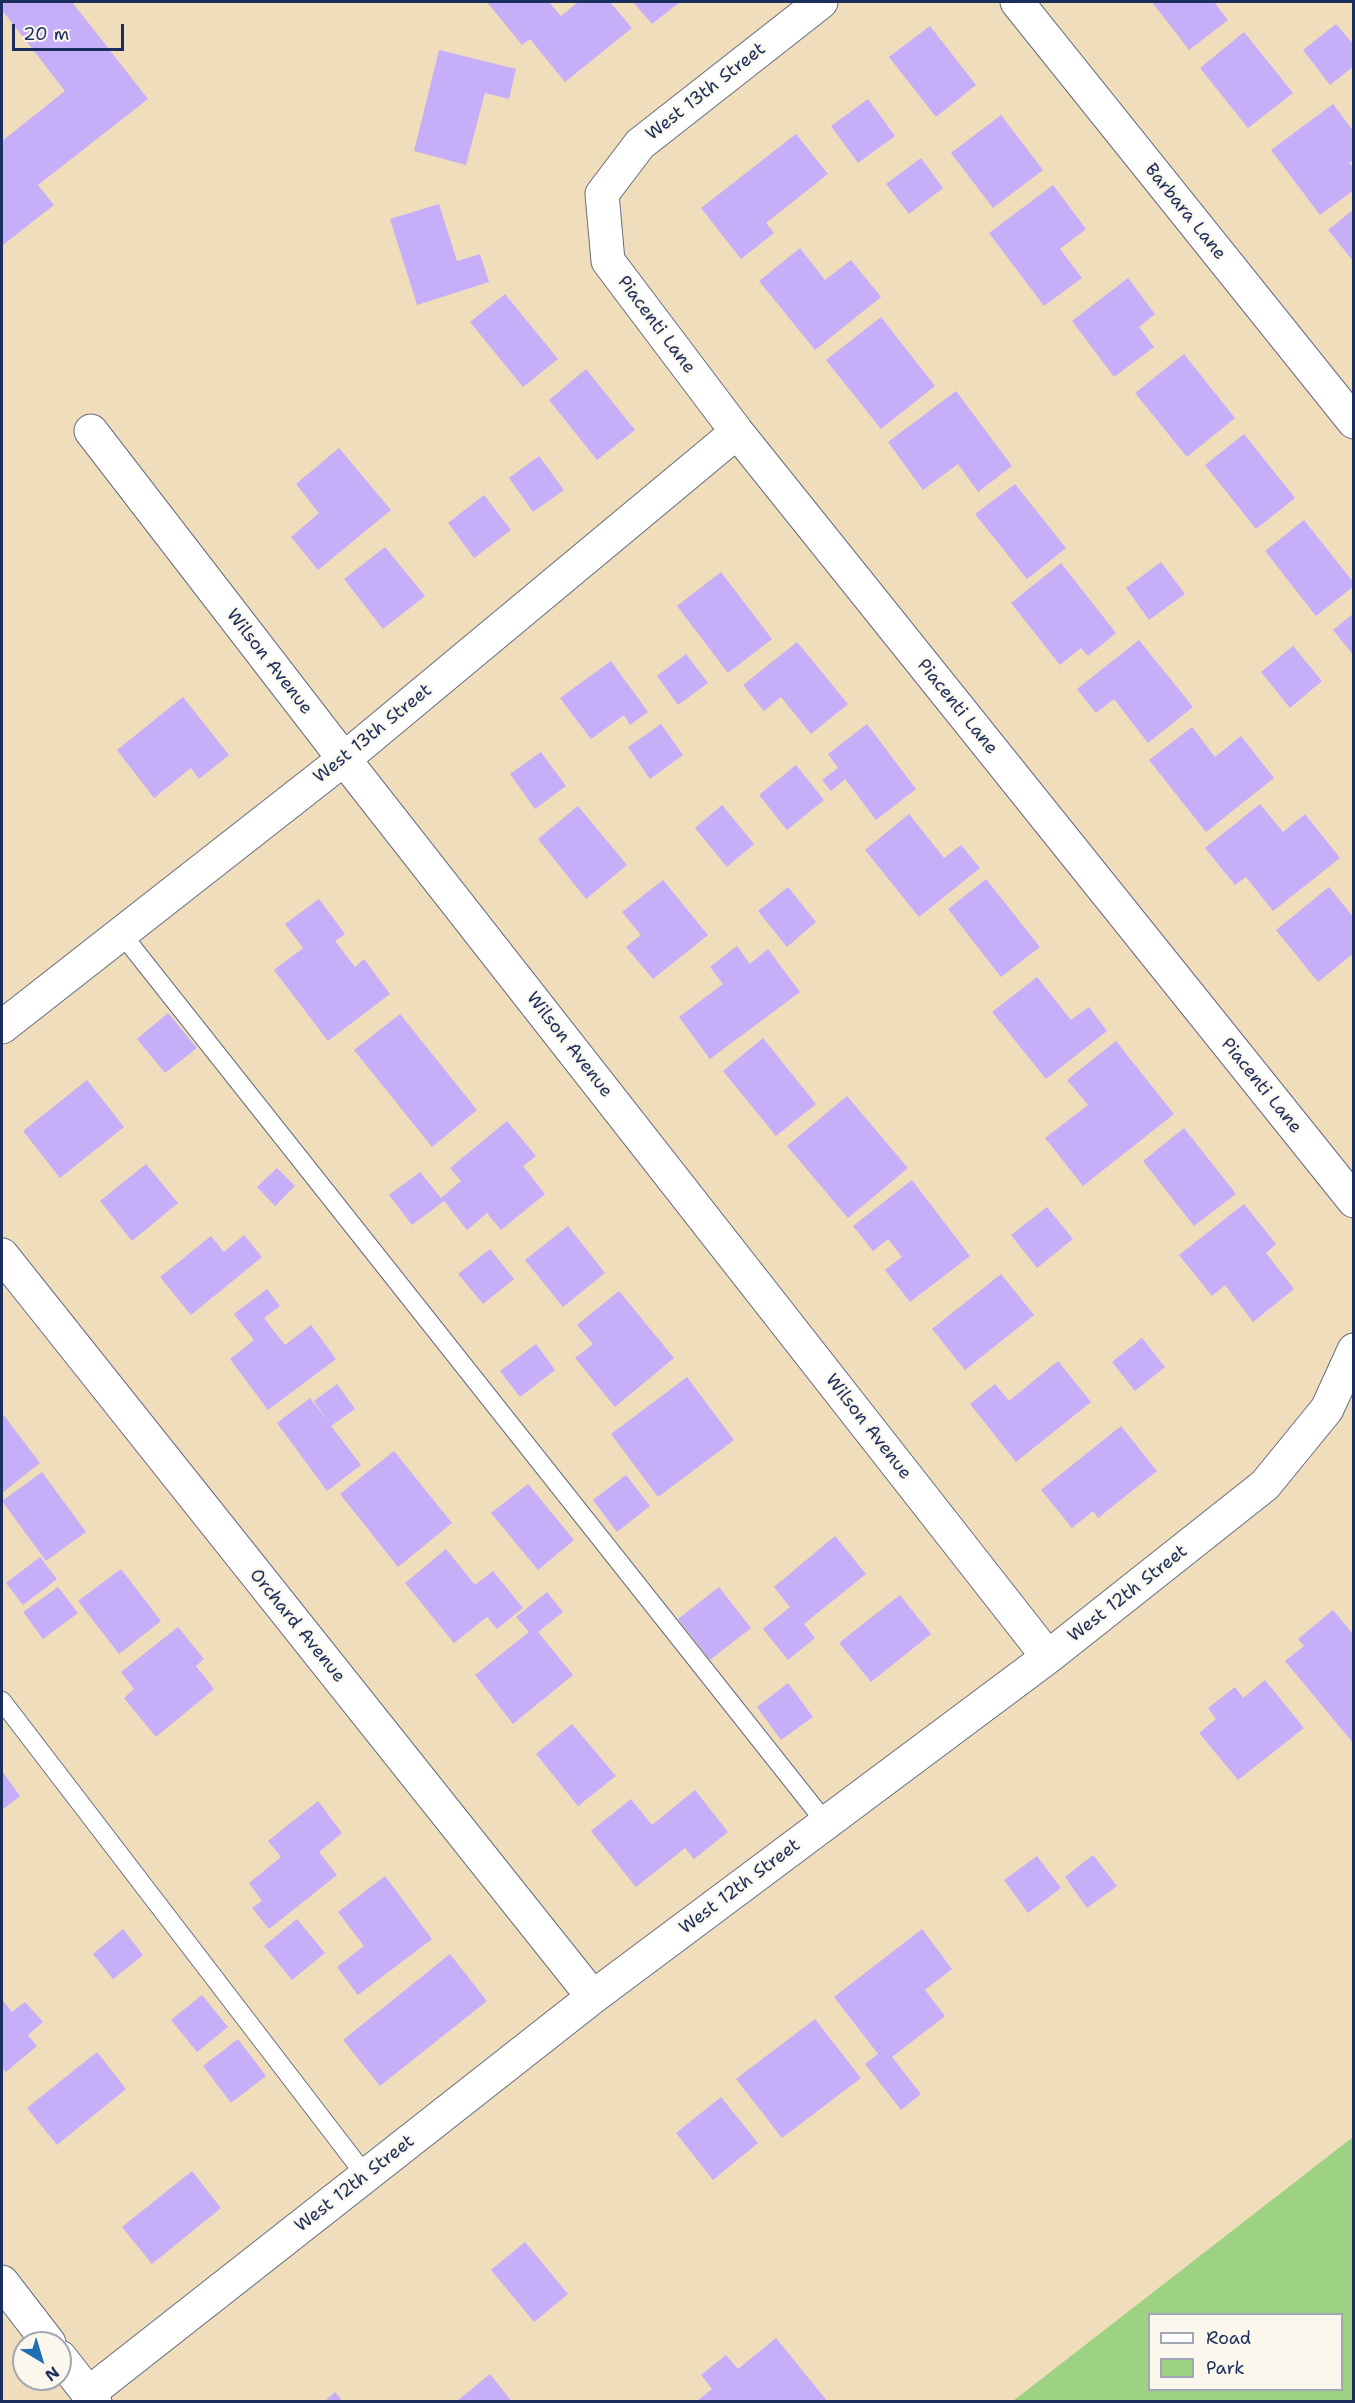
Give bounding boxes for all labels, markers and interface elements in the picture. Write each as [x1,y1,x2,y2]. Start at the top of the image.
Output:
scale bar [15,12,128,50]
text: 20 m [23,22,69,46]
street label: West 13th Street [642,39,770,145]
street label: Barbara Lane [1140,160,1230,264]
street label: Piacenti Lane [612,272,700,378]
street label: Wilson Avenue [221,605,317,719]
street label: Piacenti Lane [912,655,1002,759]
street label: West 13th Street [309,680,437,788]
street label: Wilson Avenue [521,988,617,1102]
street label: Piacenti Lane [1216,1034,1306,1138]
street label: Wilson Avenue [820,1370,916,1484]
street label: West 12th Street [1064,1541,1192,1647]
street label: Orchard Avenue [245,1565,349,1687]
street label: West 12th Street [675,1835,805,1939]
street label: West 12th Street [291,2131,419,2237]
legend [1148,2313,1343,2391]
text: Road [1206,2326,1251,2350]
north arrow [12,2331,72,2391]
text: Park [1206,2356,1245,2380]
text: N [41,2362,64,2386]

